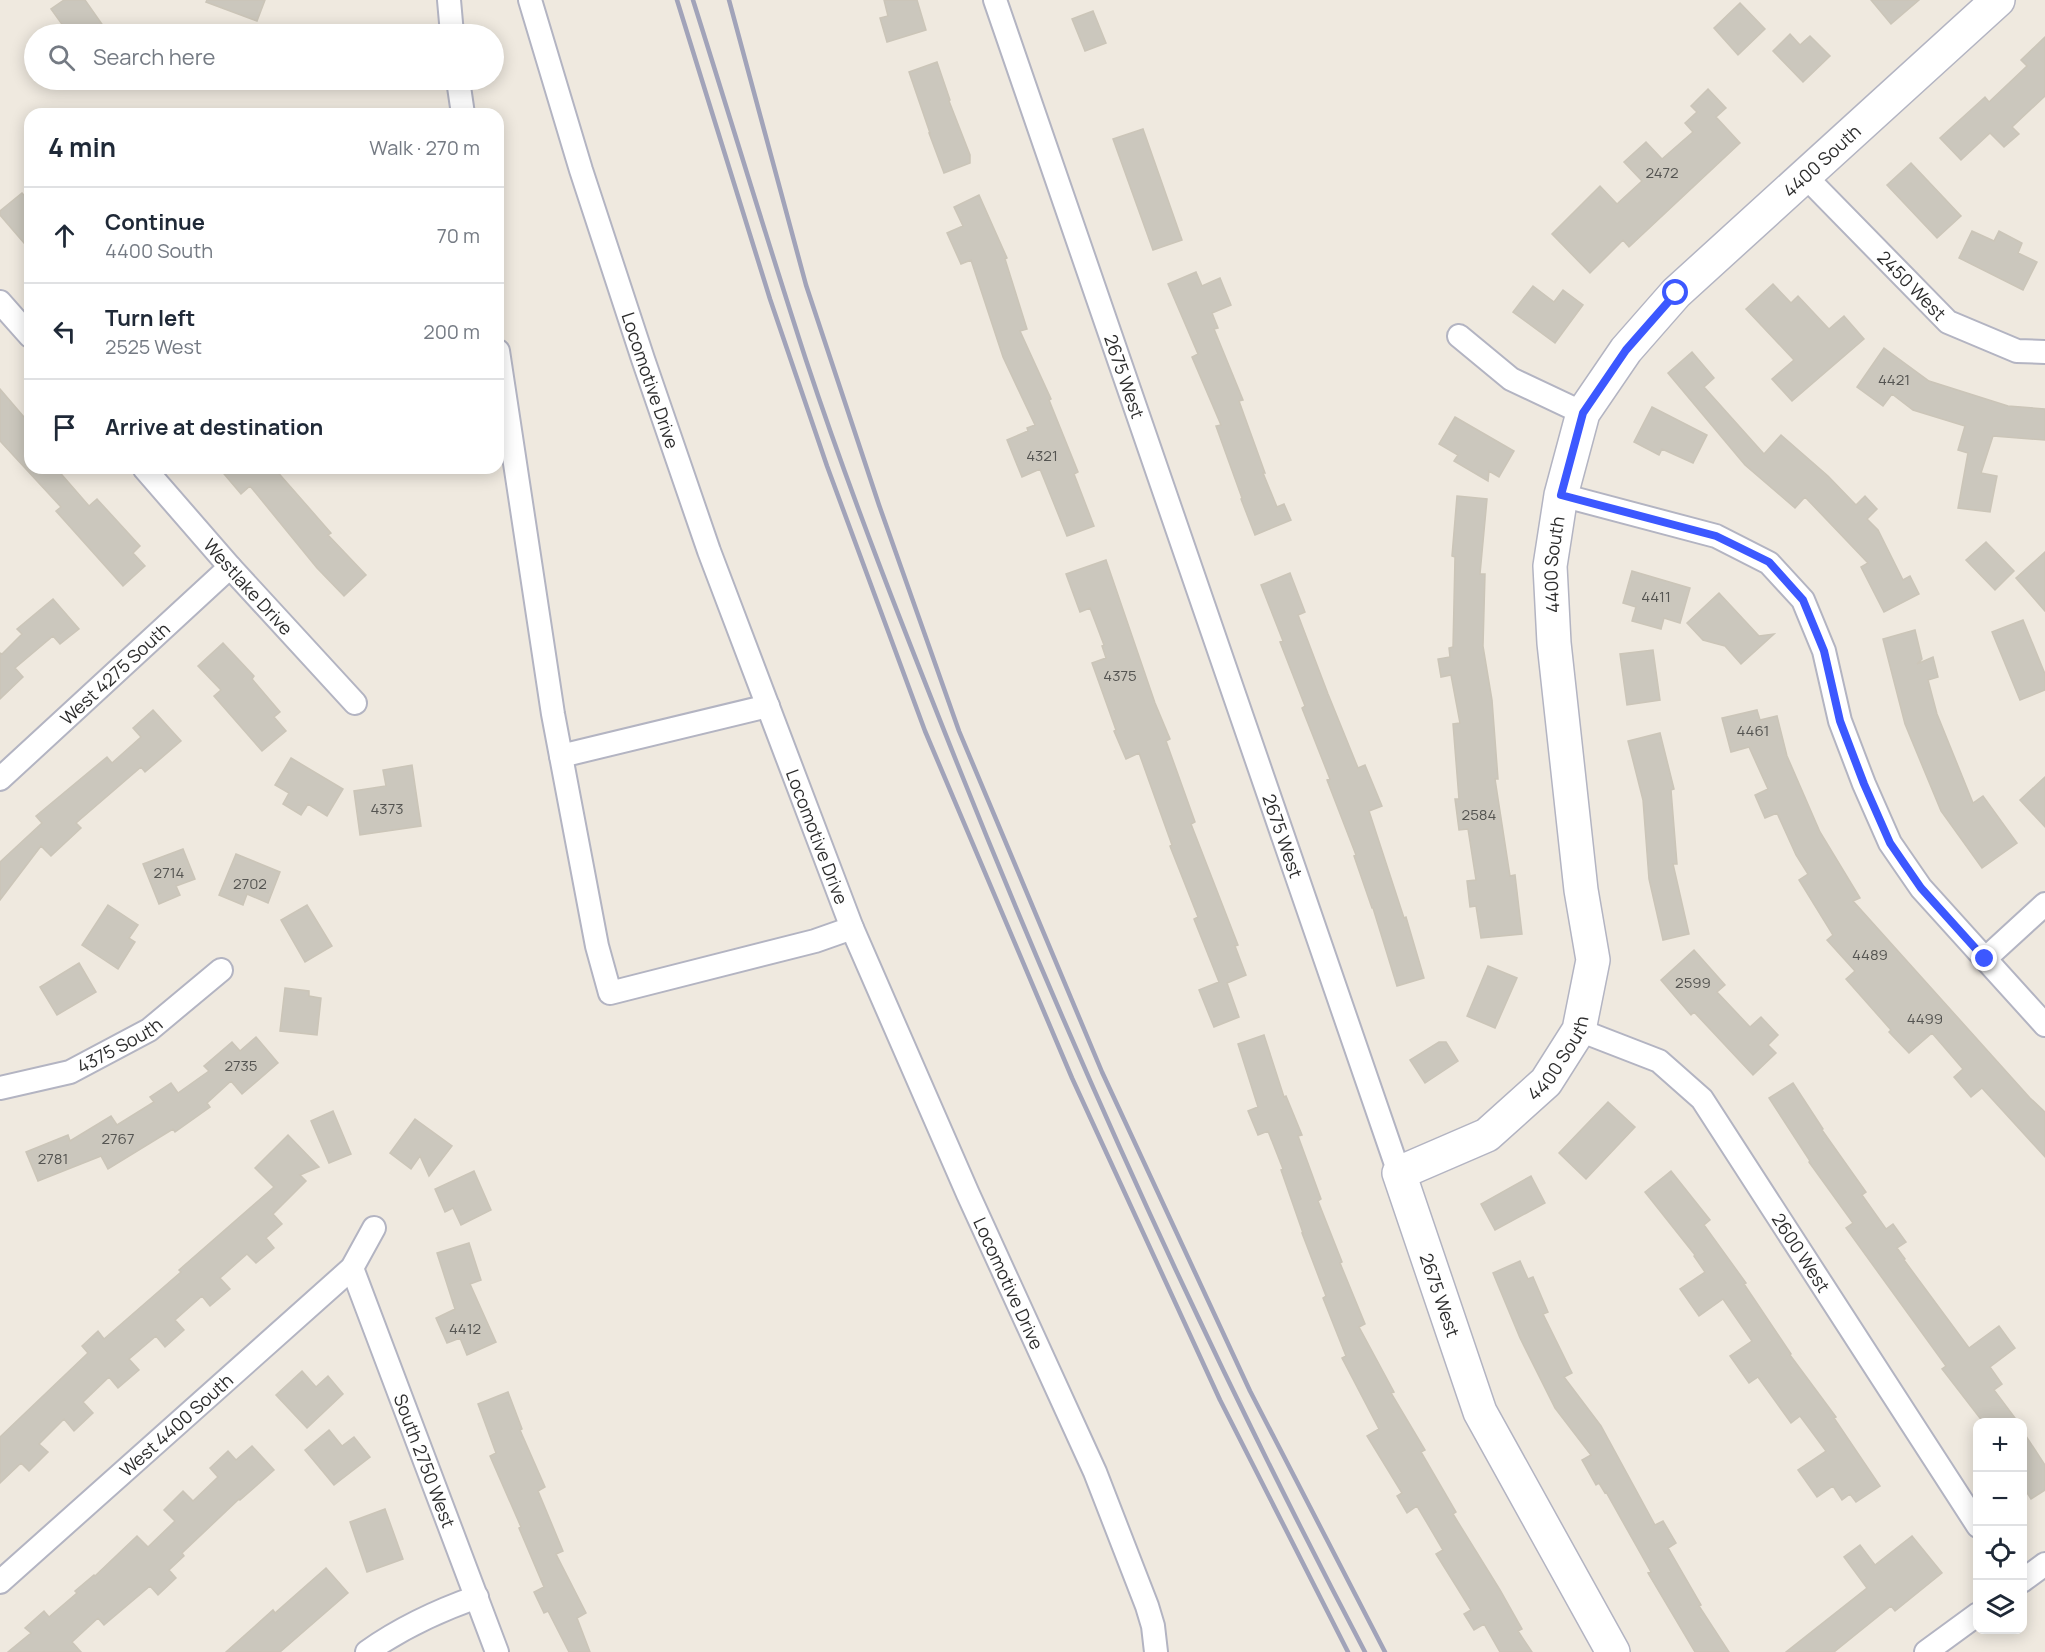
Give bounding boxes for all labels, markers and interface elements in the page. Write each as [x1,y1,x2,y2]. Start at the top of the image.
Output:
search box [24,24,504,90]
icon: search [45,41,78,74]
text: Search here [93,42,215,72]
street label: 4400 South [1777,119,1866,202]
text: 4 min [48,129,116,165]
text: Walk · 270 m [369,134,480,161]
house number: 2472 [1645,162,1679,183]
text: Continue [105,207,205,237]
icon: ahead [48,219,81,252]
text: 70 m [437,222,480,249]
text: 4400 South [105,237,213,264]
street label: 2450 West [1873,245,1952,325]
route start [1662,279,1688,305]
text: Turn left [105,303,195,333]
street label: Locomotive Drive [616,309,685,452]
icon: left [48,315,81,348]
text: 200 m [423,318,480,345]
street label: 2675 West [1099,331,1150,422]
text: 2525 West [105,333,202,360]
house number: 4421 [1878,369,1910,390]
icon: arrive [48,411,81,444]
text: Arrive at destination [105,412,323,442]
house number: 4321 [1026,445,1058,466]
street label: 4400 South [1538,515,1570,614]
street label: Westlake Drive [198,533,298,640]
house number: 4411 [1641,586,1671,607]
street label: West 4275 South [55,617,175,730]
house number: 4375 [1103,665,1137,686]
house number: 4461 [1737,720,1769,741]
street label: Locomotive Drive [781,766,854,908]
street label: 2675 West [1257,791,1308,881]
house number: 4373 [371,798,403,819]
house number: 2584 [1462,804,1497,825]
house number: 2714 [154,862,185,883]
house number: 2702 [233,873,267,894]
house number: 4489 [1852,944,1888,965]
route end [1971,945,1997,971]
house number: 2599 [1675,972,1711,993]
house number: 4499 [1907,1008,1943,1029]
street label: 4375 South [72,1012,167,1078]
street label: 4400 South [1522,1014,1594,1105]
house number: 2735 [224,1055,258,1076]
house number: 2767 [102,1128,134,1149]
house number: 2781 [38,1148,68,1169]
street label: 2600 West [1767,1208,1836,1297]
street label: Locomotive Drive [968,1213,1049,1353]
street label: 2675 West [1414,1250,1466,1340]
house number: 4412 [449,1318,481,1339]
street label: West 4400 South [114,1368,238,1482]
street label: South 2750 West [389,1390,461,1531]
map controls [1973,1418,2027,1634]
button: + [1973,1418,2027,1472]
button: − [1973,1472,2027,1526]
button: locate [1973,1526,2027,1580]
button: layers [1973,1580,2027,1634]

